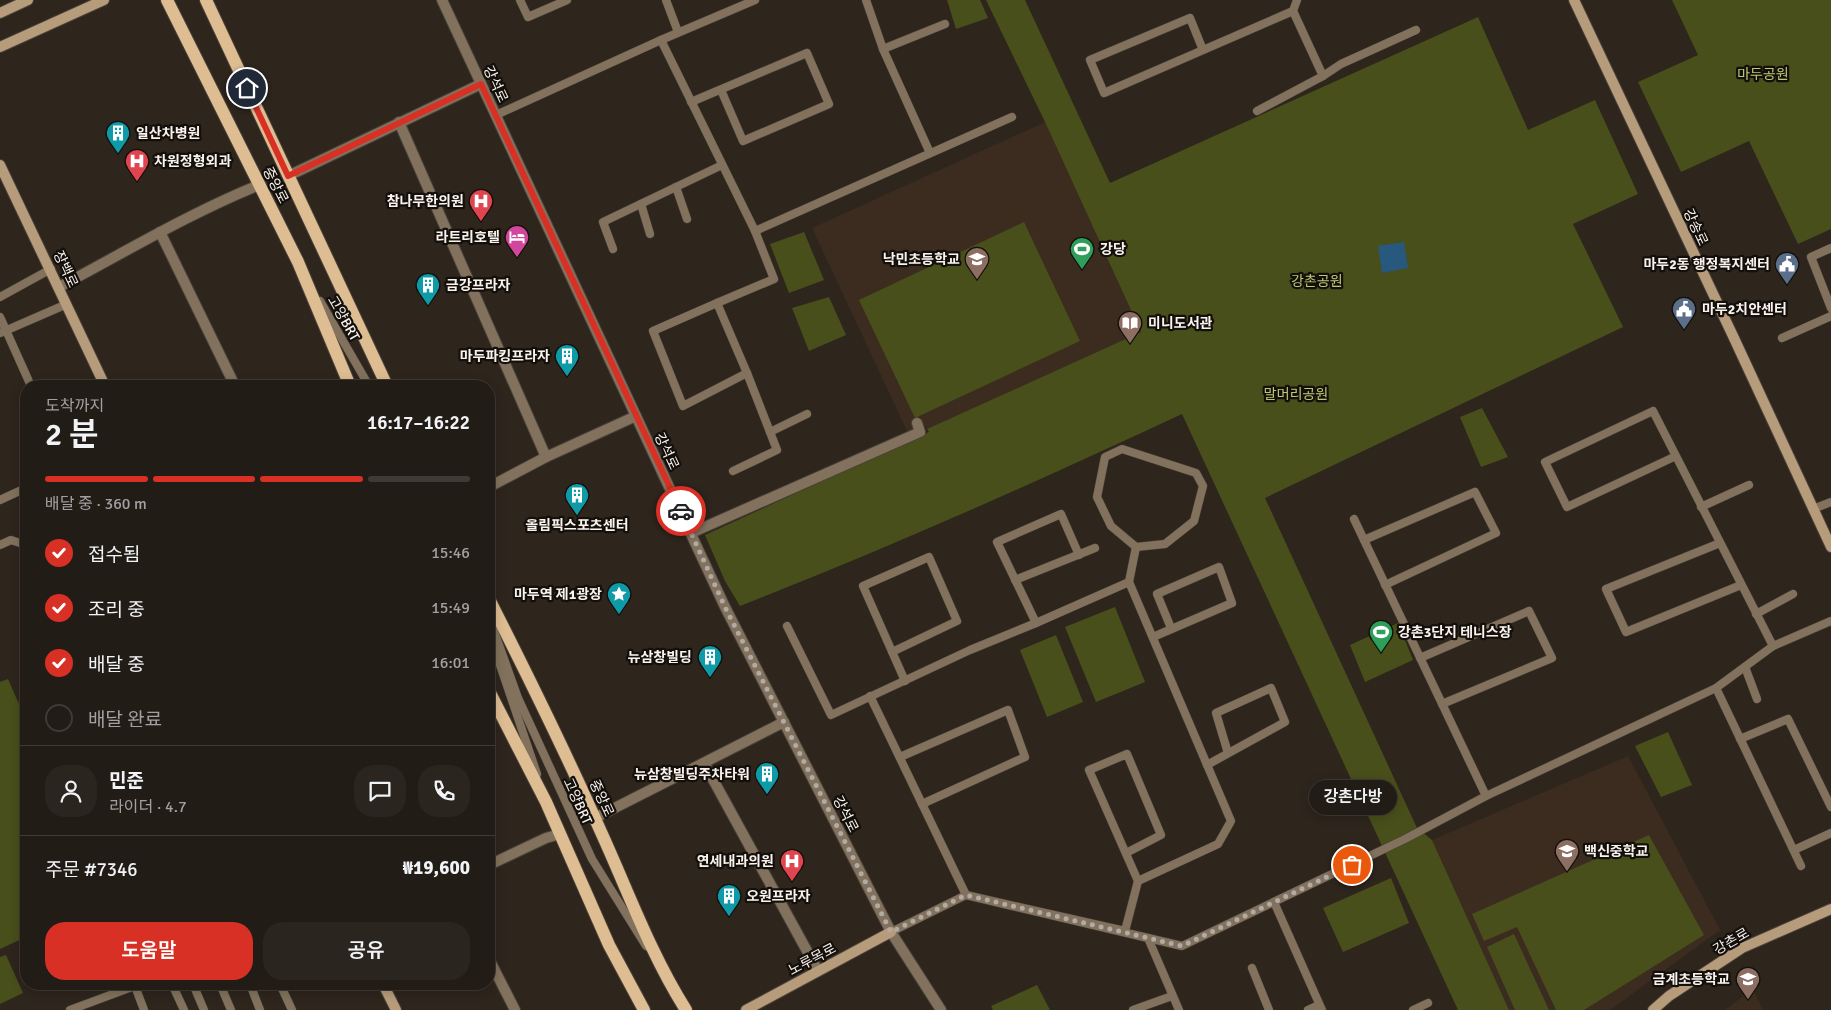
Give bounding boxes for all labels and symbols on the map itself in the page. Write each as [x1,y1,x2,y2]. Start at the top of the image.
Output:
street label: 강석로 [480,63,511,105]
park label: 마두공원 [1737,66,1789,83]
pin [226,67,268,109]
building icon: 일산차병원 [105,120,131,154]
place label: 일산차병원 [136,125,200,142]
hospital icon: 차원정형외과 [124,148,150,182]
place label: 차원정형외과 [154,153,231,170]
street label: 중앙로 [259,164,292,206]
hospital icon: 참나무한의원 [468,188,494,222]
place label: 참나무한의원 [387,193,464,210]
street label: 강송로 [1680,206,1711,248]
hotel icon: 라트리호텔 [504,224,530,258]
place label: 라트리호텔 [436,229,500,246]
sports icon: 강당 [1069,236,1095,270]
place label: 강당 [1100,241,1126,258]
school or university icon: 낙민초등학교 [964,246,990,280]
street label: 장백로 [50,248,81,290]
place label: 낙민초등학교 [883,251,960,268]
public building icon: 마두2동 행정복지센터 [1774,251,1800,285]
place label: 마두2동 행정복지센터 [1643,256,1770,273]
building icon: 금강프라자 [415,272,441,306]
park label: 강촌공원 [1291,273,1343,290]
place label: 금강프라자 [446,277,511,294]
street label: 고양BRT [324,293,363,344]
public building icon: 마두2치안센터 [1671,296,1697,330]
place label: 마두2치안센터 [1702,301,1787,318]
library icon: 미니도서관 [1117,310,1143,344]
place label: 미니도서관 [1148,315,1213,332]
building icon: 마두파킹프라자 [554,343,580,377]
place label: 마두파킹프라자 [460,348,550,365]
park label: 말머리공원 [1264,386,1328,403]
street label: 강석로 [651,430,682,472]
building icon: 올림픽스포츠센터 [564,482,590,516]
courier [656,486,706,536]
place label: 올림픽스포츠센터 [525,517,629,534]
place icon: 마두역 제1광장 [606,581,632,615]
place label: 마두역 제1광장 [514,586,602,603]
sports icon: 강촌3단지 테니스장 [1368,619,1394,653]
place label: 강촌3단지 테니스장 [1398,624,1512,641]
building icon: 뉴삼창빌딩 [697,644,723,678]
place label: 뉴삼창빌딩 [628,649,692,666]
building icon: 뉴삼창빌딩주차타워 [754,761,780,795]
place label: 뉴삼창빌딩주차타워 [634,766,750,783]
street label: 고양BRT [559,775,596,827]
street label: 중앙로 [586,777,617,819]
callout: 강촌다방 [1308,780,1396,815]
street label: 강석로 [829,793,862,835]
school or university icon: 백신중학교 [1554,838,1580,872]
place label: 백신중학교 [1584,843,1649,860]
pin [1331,844,1373,886]
hospital icon: 연세내과의원 [779,848,805,882]
place label: 연세내과의원 [697,853,774,870]
building icon: 오원프라자 [716,883,742,917]
place label: 오원프라자 [746,888,811,905]
street label: 강촌로 [1710,924,1752,958]
street label: 노루목로 [785,940,839,979]
school or university icon: 금계초등학교 [1735,966,1761,1000]
place label: 금계초등학교 [1653,971,1730,988]

